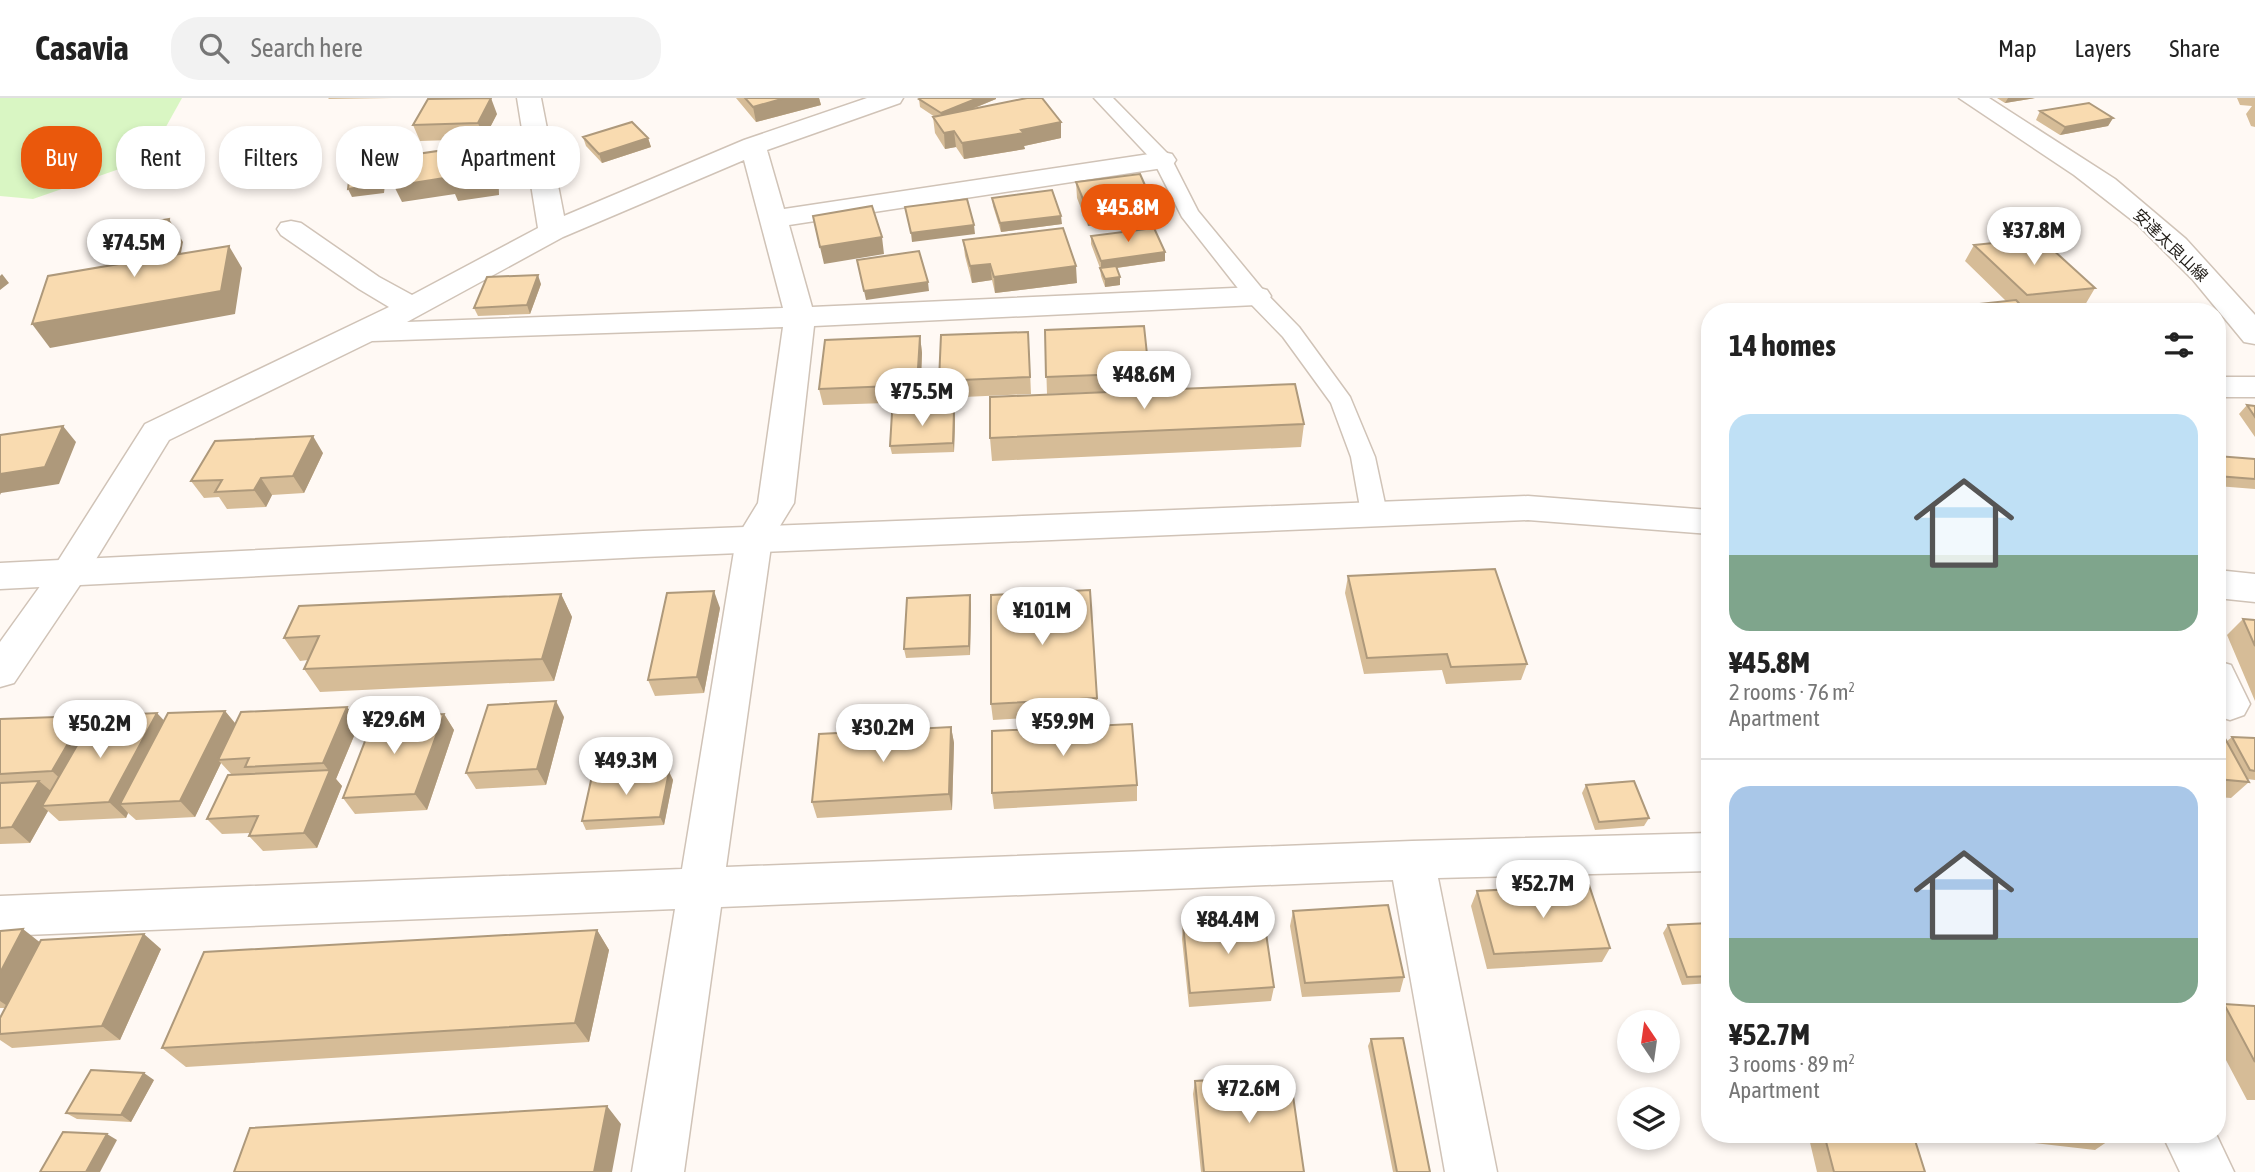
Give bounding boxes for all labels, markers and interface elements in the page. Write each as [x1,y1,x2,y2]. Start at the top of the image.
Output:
search box [171,17,661,80]
text: Casavia [35,29,129,67]
icon: search [195,29,233,67]
text: Search here [251,33,363,63]
text: Map [1998,35,2037,62]
text: Layers [2075,35,2131,62]
text: Share [2169,35,2220,62]
chip: Buy [21,126,102,189]
chip: Rent [116,126,205,189]
chip: Filters [219,126,322,189]
chip: New [336,126,423,189]
chip: Apartment [437,126,580,189]
pin: ¥45.8M [1071,184,1185,244]
text: ¥45.8M [1097,194,1159,220]
street label: 安達太良山線 [2130,205,2212,285]
pin: ¥37.8M [1977,208,2091,267]
text: ¥37.8M [2003,217,2065,243]
pin: ¥74.5M [77,220,191,279]
text: ¥74.5M [103,229,165,255]
icon: filters [2160,326,2198,364]
text: 14 homes [1729,328,1836,362]
pin: ¥48.6M [1087,352,1201,411]
text: ¥48.6M [1113,361,1175,387]
pin: ¥75.5M [865,368,979,428]
text: ¥75.5M [891,378,953,404]
icon: home [1901,460,2027,586]
pin: ¥101M [993,588,1091,647]
text: ¥101M [1013,597,1071,623]
text: ¥45.8M [1729,645,1810,679]
text: 2 rooms · 76 m² [1729,679,1855,705]
pin: ¥29.6M [337,696,451,756]
pin: ¥59.9M [1006,698,1120,758]
pin: ¥50.2M [43,700,157,760]
pin: ¥30.2M [826,704,940,764]
text: Apartment [1729,705,1820,731]
text: ¥29.6M [363,706,425,732]
text: ¥59.9M [1032,708,1094,734]
text: ¥50.2M [69,710,131,736]
text: ¥30.2M [852,714,914,740]
pin: ¥49.3M [569,738,683,797]
text: ¥49.3M [595,747,657,773]
icon: home [1901,832,2027,958]
pin: ¥52.7M [1486,860,1600,920]
text: ¥52.7M [1512,870,1574,896]
pin: ¥84.4M [1171,896,1285,956]
text: ¥84.4M [1197,906,1259,932]
north arrow [1617,1010,1680,1073]
map controls [1617,1010,1680,1150]
text: ¥52.7M [1729,1017,1810,1051]
text: 3 rooms · 89 m² [1729,1051,1855,1077]
pin: ¥72.6M [1192,1066,1306,1125]
text: ¥72.6M [1218,1075,1280,1101]
text: Apartment [1729,1077,1820,1103]
button: layers [1617,1087,1680,1150]

